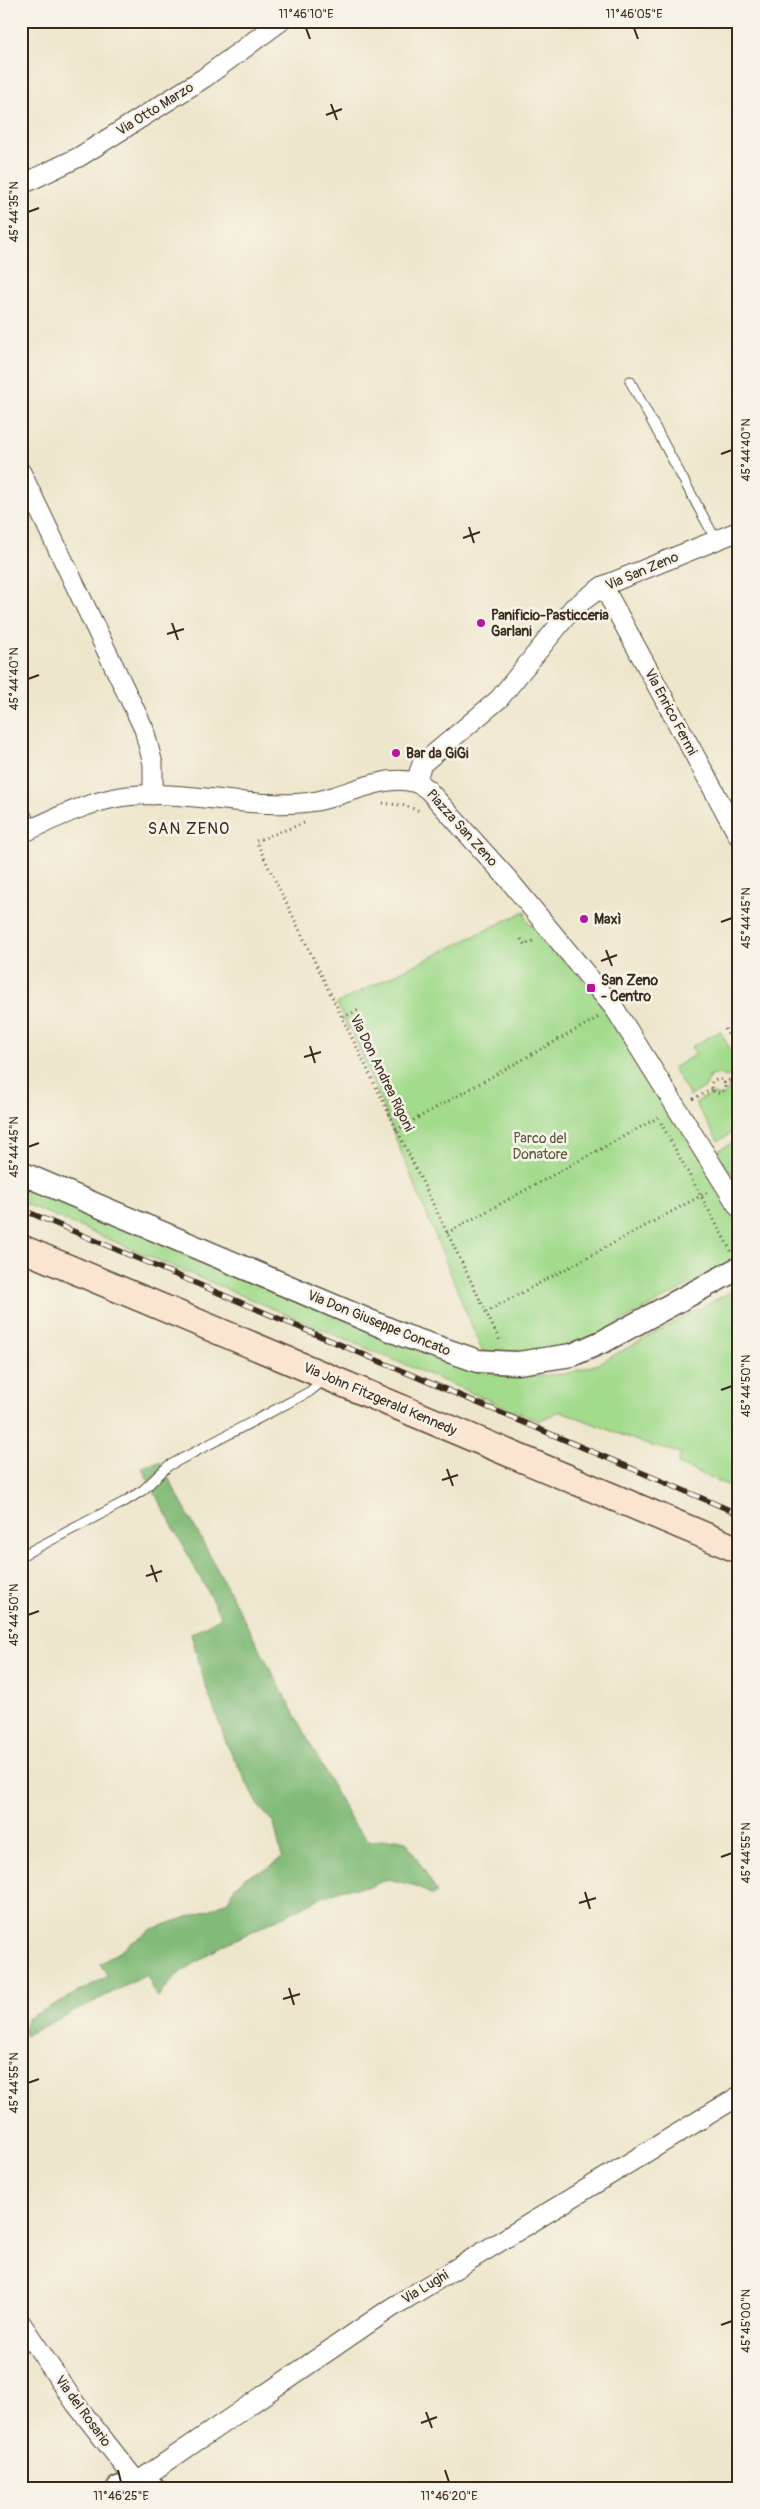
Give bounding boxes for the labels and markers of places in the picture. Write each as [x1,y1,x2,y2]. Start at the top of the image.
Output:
place label: Panificio-Pasticceria Garlani [491,607,609,640]
marker: Panificio-Pasticceria Garlani [475,617,487,629]
place label: Bar da GiGi [406,745,469,762]
marker: Bar da GiGi [390,747,402,759]
place label: Maxì [594,911,622,928]
marker: Maxì [578,913,590,925]
place label: San Zeno - Centro [601,972,659,1005]
marker: San Zeno - Centro [585,982,597,994]

